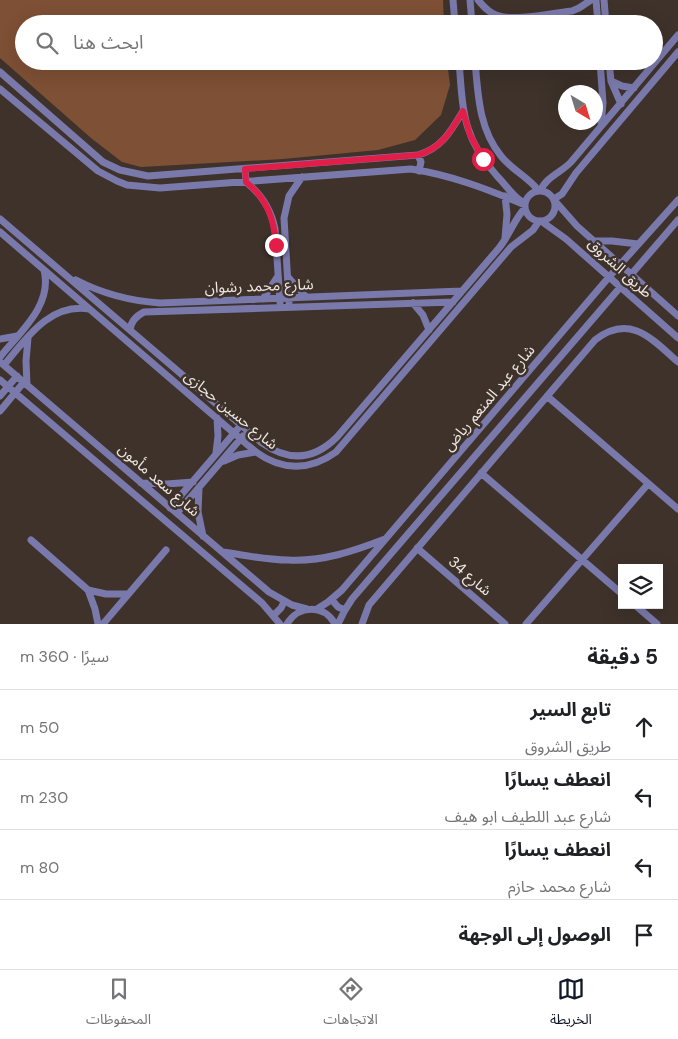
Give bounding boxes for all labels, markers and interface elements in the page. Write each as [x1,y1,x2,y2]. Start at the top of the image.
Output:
search box [15,15,663,70]
icon: search [33,29,61,57]
text: ابحث هنا [73,30,144,55]
north arrow [558,85,603,130]
route start [472,148,495,171]
route end [265,234,288,257]
street label: طريق الشروق [583,234,657,302]
street label: شارع محمد رشوان [204,274,314,300]
street label: شارع عبد المنعم رياض [439,340,541,457]
street label: شارع حسين حجازى [179,366,282,456]
street label: شارع سعد مأمون [113,439,204,523]
street label: شارع 34 [443,552,496,602]
map controls [618,564,663,609]
button: layers [618,564,663,609]
text: 5 دقيقة [587,643,658,671]
text: سيرًا · 360 m [20,646,109,667]
text: تابع السير [530,697,611,722]
icon: ahead [630,713,658,741]
text: 50 m [20,717,59,738]
text: طريق الشروق [525,736,611,757]
text: انعطف يسارًا [504,767,611,792]
icon: left [630,783,658,811]
text: 230 m [20,787,68,808]
text: شارع عبد اللطيف ابو هيف [445,806,611,827]
text: انعطف يسارًا [504,837,611,862]
icon: left [630,853,658,881]
text: 80 m [20,857,59,878]
text: شارع محمد حازم [508,876,611,897]
icon: arrive [630,921,658,949]
text: الوصول إلى الوجهة [459,922,611,947]
tab: المحفوظات [86,975,151,1034]
tab: الاتجاهات [323,975,378,1034]
tab: الخريطة [550,975,592,1034]

